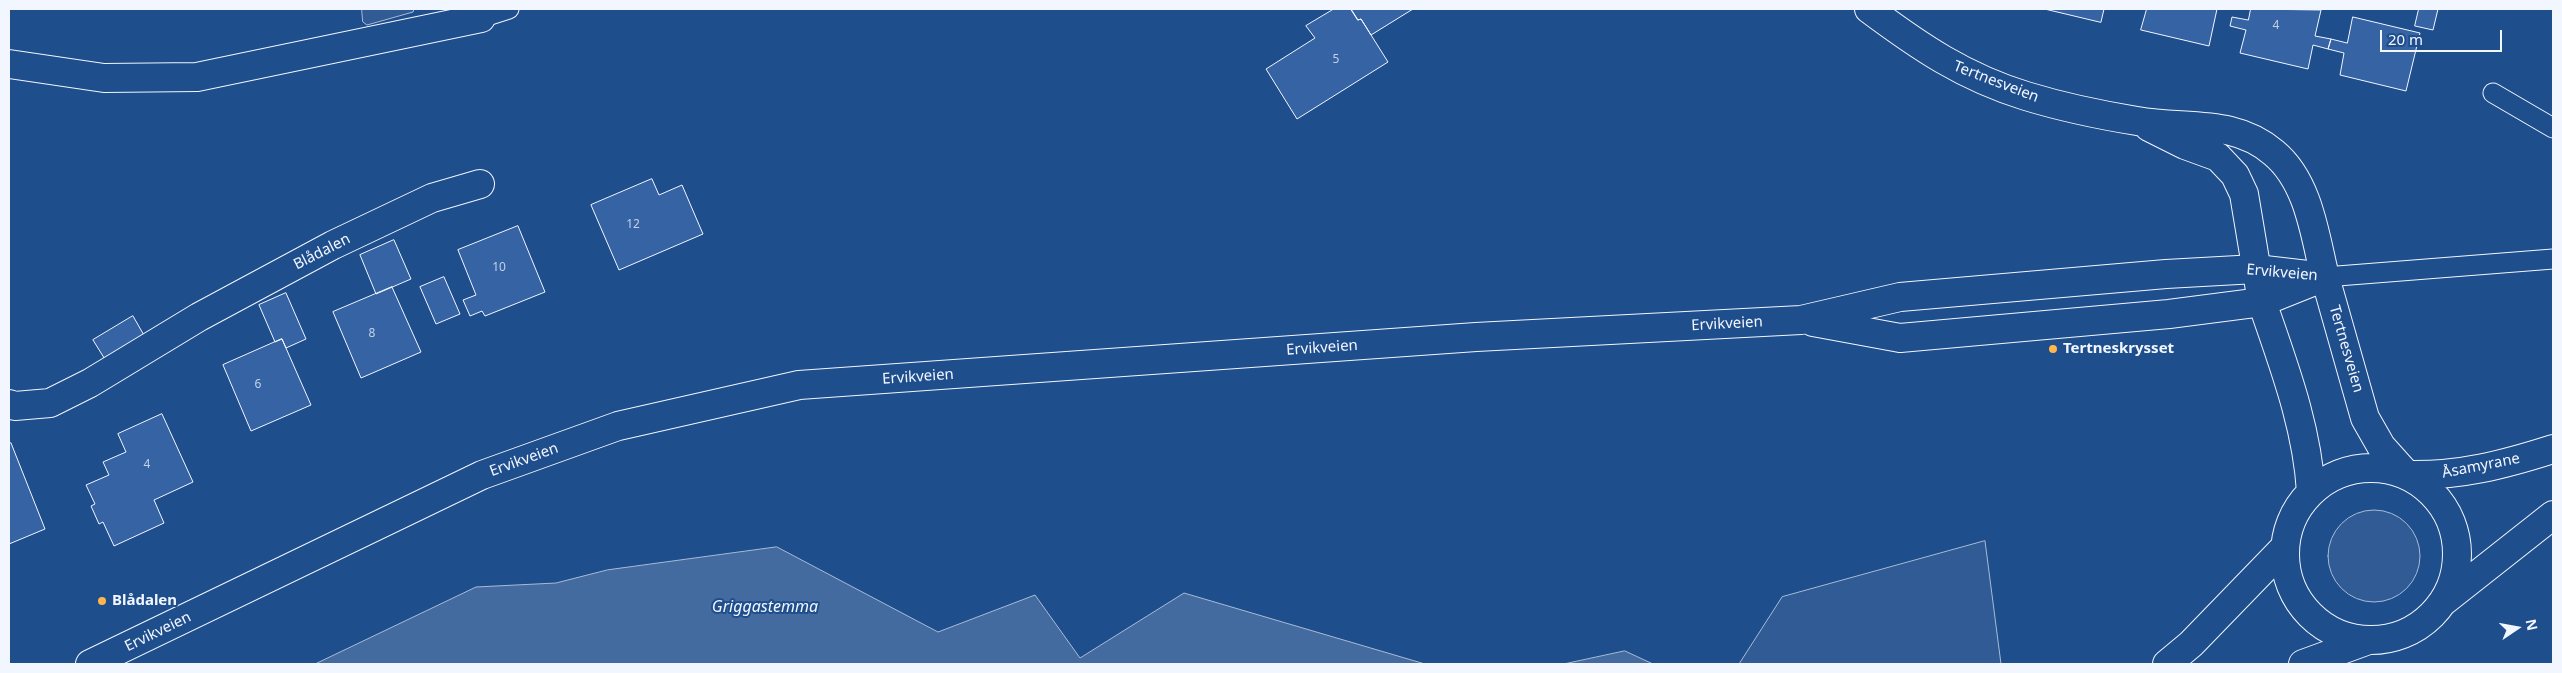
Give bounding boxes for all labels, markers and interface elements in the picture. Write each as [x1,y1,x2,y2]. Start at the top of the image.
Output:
house number: 4 [2273,19,2279,33]
scale bar [2382,20,2504,52]
text: 20 m [2388,29,2423,49]
house number: 5 [1333,53,1339,67]
street label: Tertnesveien [1951,57,2041,107]
house number: 12 [626,218,640,232]
street label: Blådalen [291,230,353,274]
house number: 10 [492,261,506,275]
street label: Ervikveien [2245,261,2319,285]
street label: Tertnesveien [2325,303,2367,395]
street label: Ervikveien [1691,313,1763,335]
house number: 8 [369,327,375,341]
street label: Ervikveien [1286,337,1358,359]
place label: Tertneskrysset [2063,340,2174,358]
marker: Tertneskrysset [2047,343,2059,355]
street label: Ervikveien [882,366,954,388]
house number: 6 [255,378,261,392]
street label: Ervikveien [487,439,561,481]
street label: Åsamyrane [2441,450,2521,482]
house number: 4 [144,458,150,472]
place label: Blådalen [112,592,177,610]
marker: Blådalen [96,595,108,607]
water label: Griggastemma [712,597,818,617]
north arrow [2492,603,2542,653]
street label: Ervikveien [122,608,194,656]
text: N [2522,617,2543,632]

